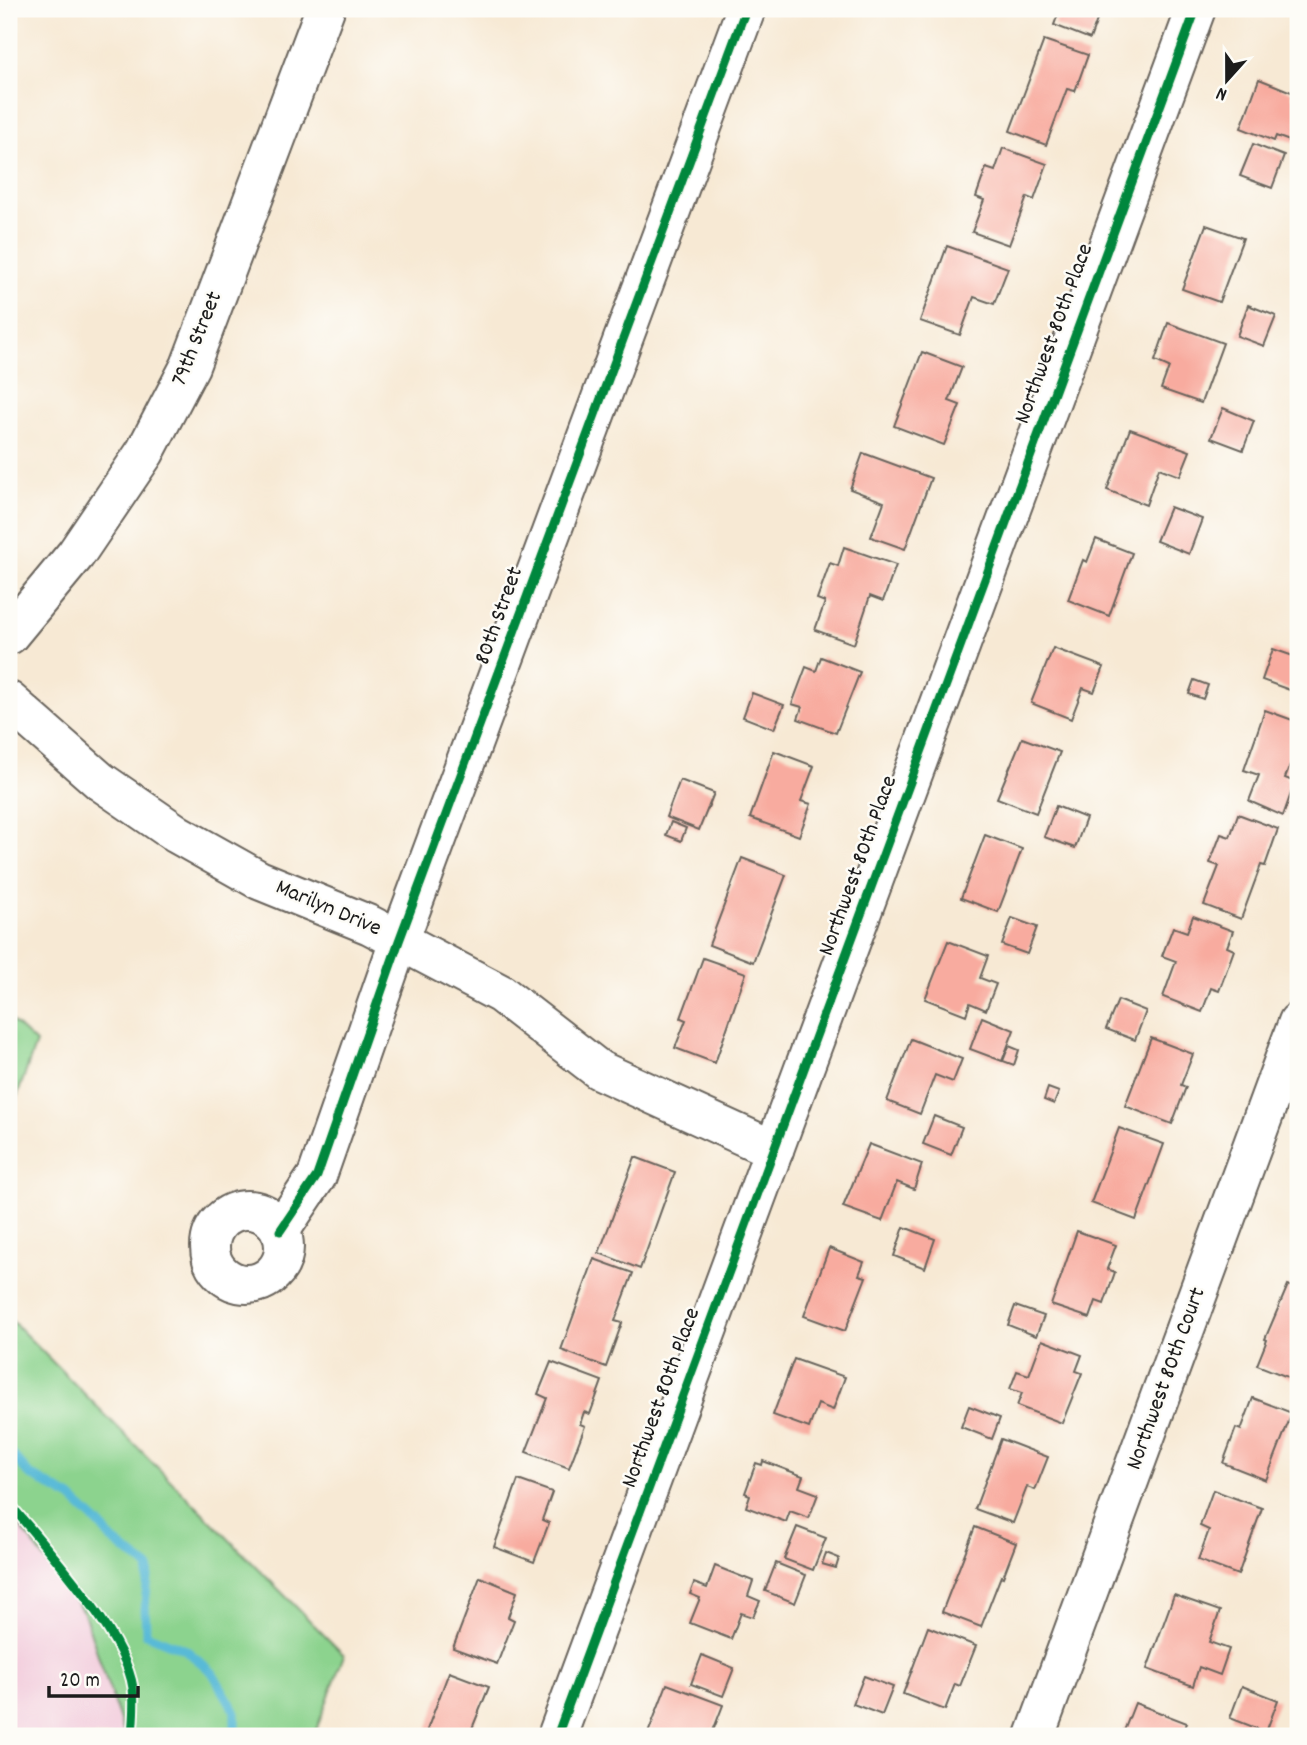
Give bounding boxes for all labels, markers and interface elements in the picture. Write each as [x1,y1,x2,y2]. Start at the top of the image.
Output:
north arrow [1192,46,1262,116]
text: N [1213,78,1231,107]
street label: Northwest 80th Place [1007,239,1103,429]
street label: 79th Street [164,287,232,391]
street label: 80th Street [467,562,533,670]
street label: Northwest 80th Place [811,771,907,961]
street label: Marilyn Drive [270,872,386,946]
street label: Northwest 80th Court [1119,1283,1215,1475]
street label: Northwest 80th Place [614,1303,710,1493]
scale bar [49,1654,138,1698]
text: 20 m [60,1667,100,1697]

